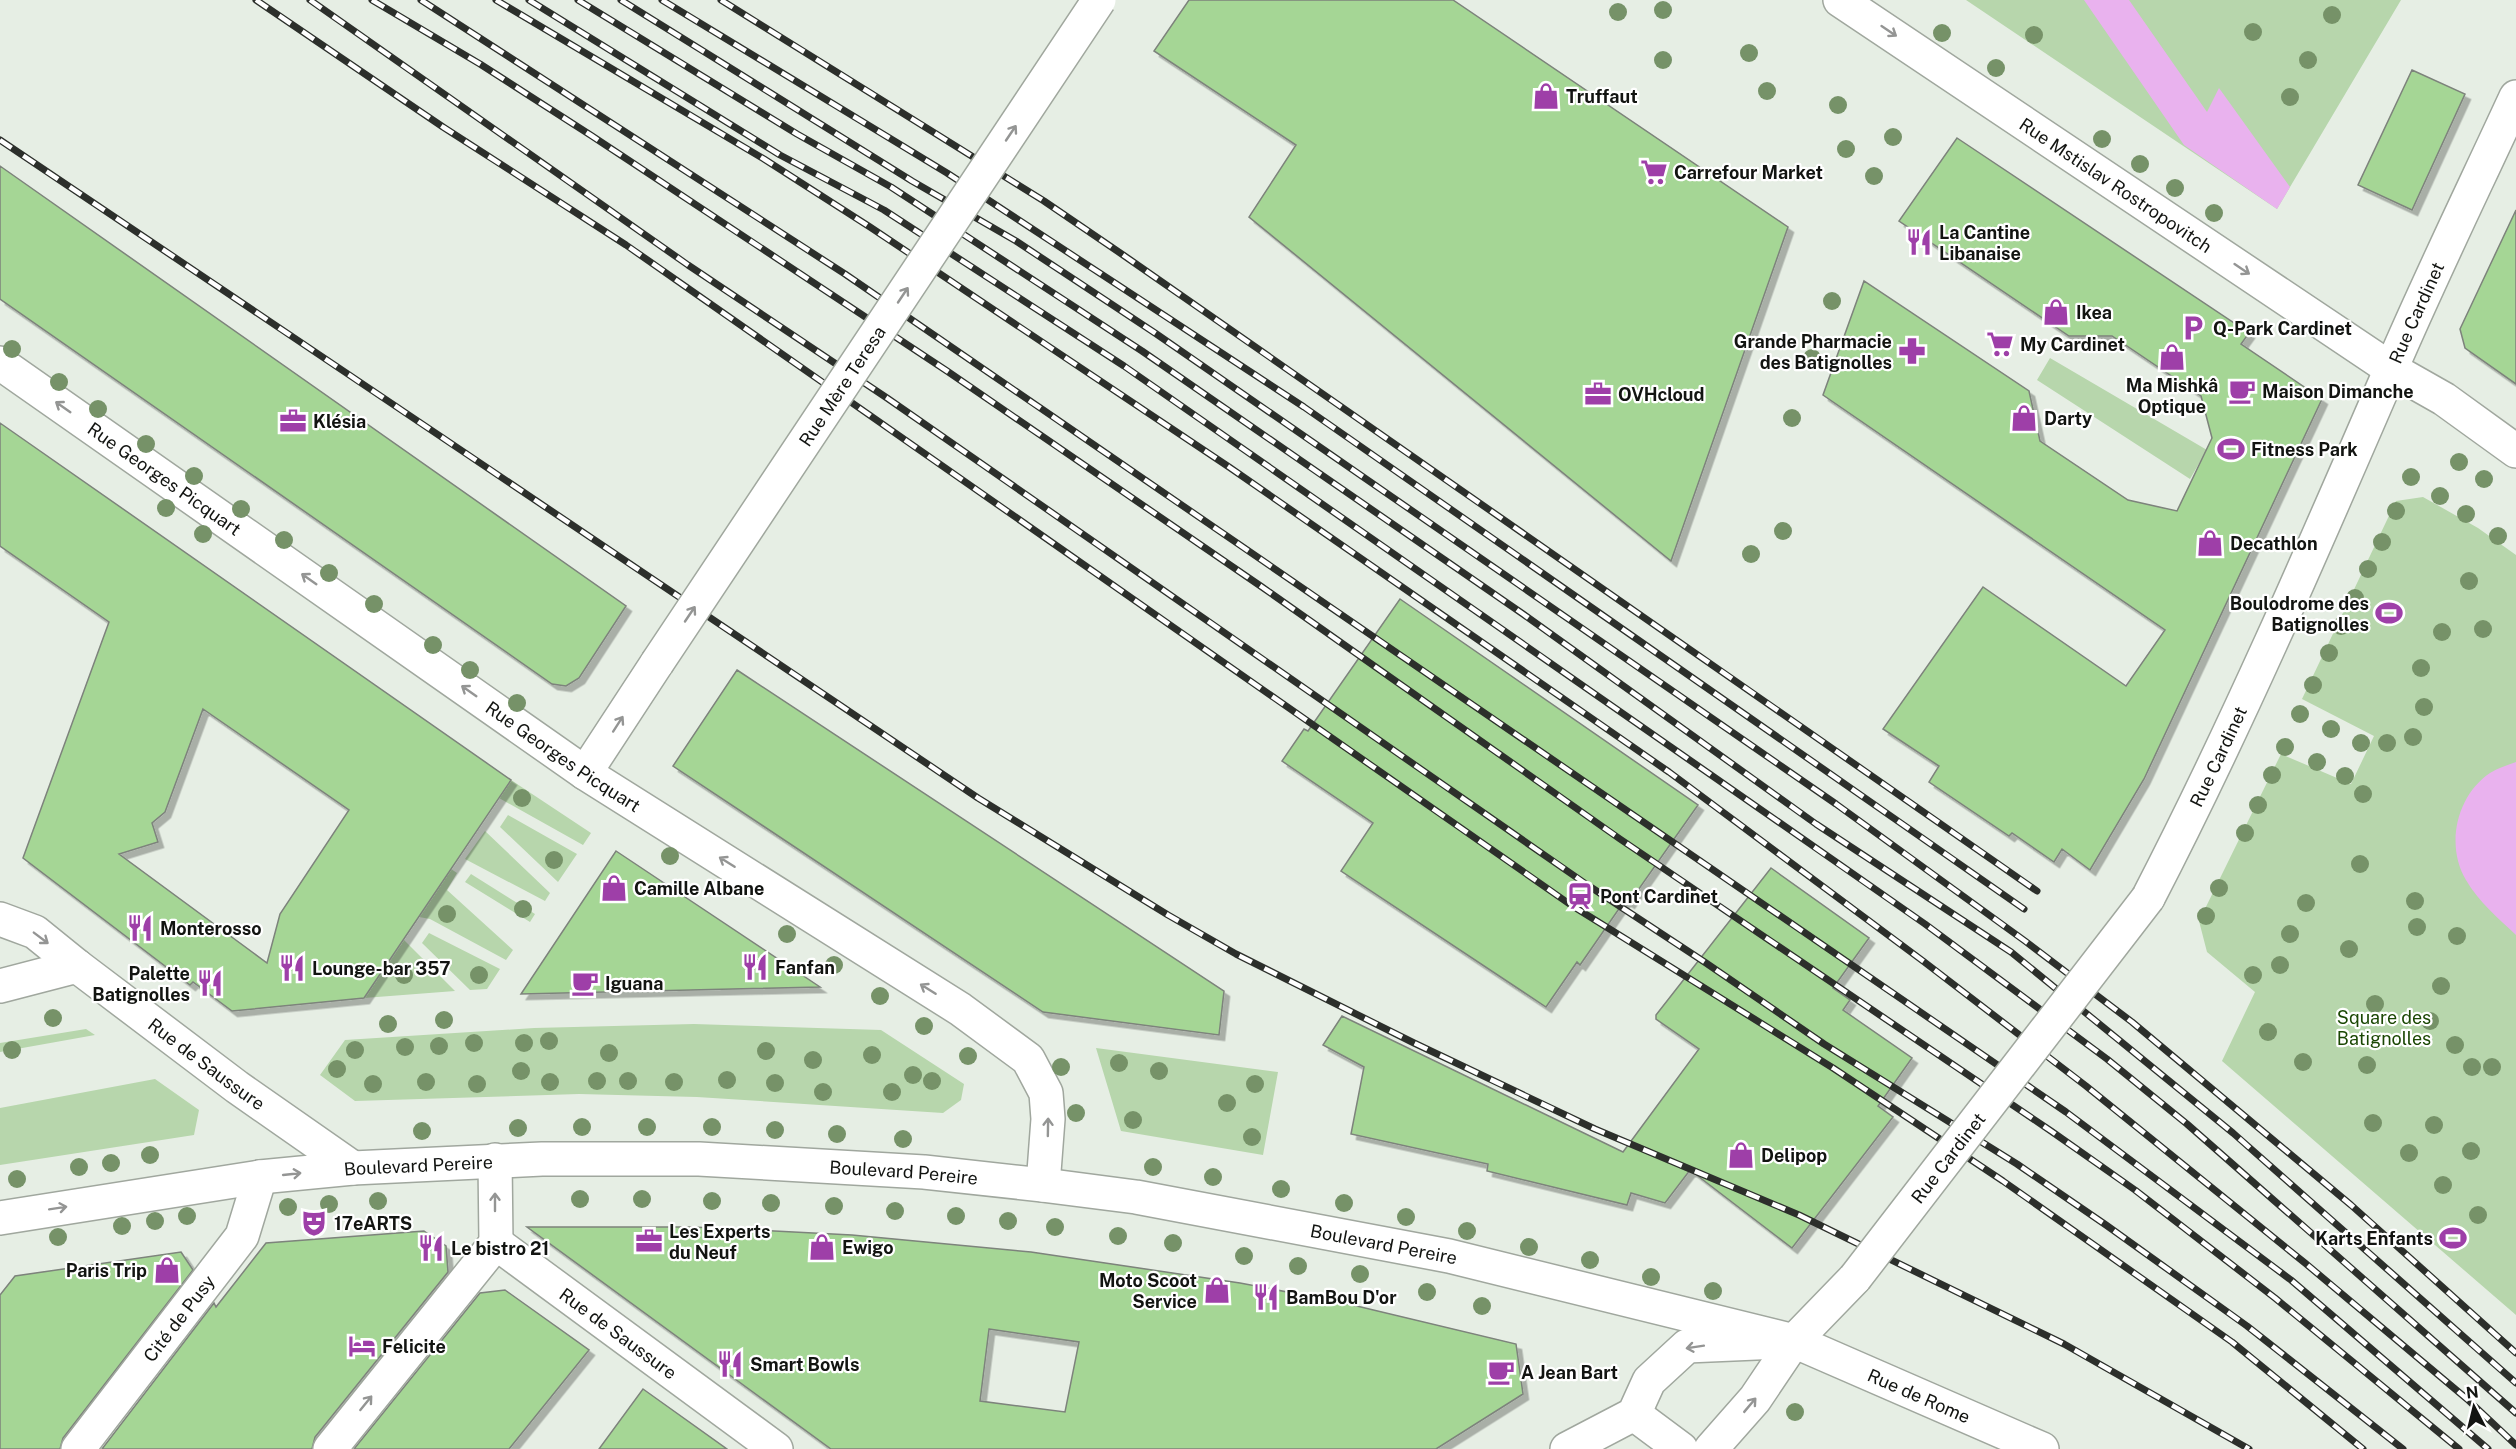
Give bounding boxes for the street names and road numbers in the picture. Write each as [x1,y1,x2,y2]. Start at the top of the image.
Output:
street label: Rue Mstislav Rostropovitch [2016,113,2216,257]
street label: Rue Cardinet [2384,259,2448,366]
street label: Rue Mère Teresa [794,322,889,450]
street label: Rue Georges Picquart [84,417,245,539]
street label: Rue Georges Picquart [482,696,645,816]
street label: Rue Cardinet [2185,703,2251,810]
street label: Rue de Saussure [144,1013,269,1114]
street label: Rue Cardinet [1906,1108,1989,1207]
street label: Boulevard Pereire [343,1151,493,1179]
street label: Boulevard Pereire [829,1156,979,1188]
street label: Boulevard Pereire [1309,1220,1460,1268]
street label: Cité de Pusy [139,1271,219,1366]
street label: Rue de Saussure [556,1283,681,1383]
street label: Rue de Rome [1865,1364,1974,1427]

